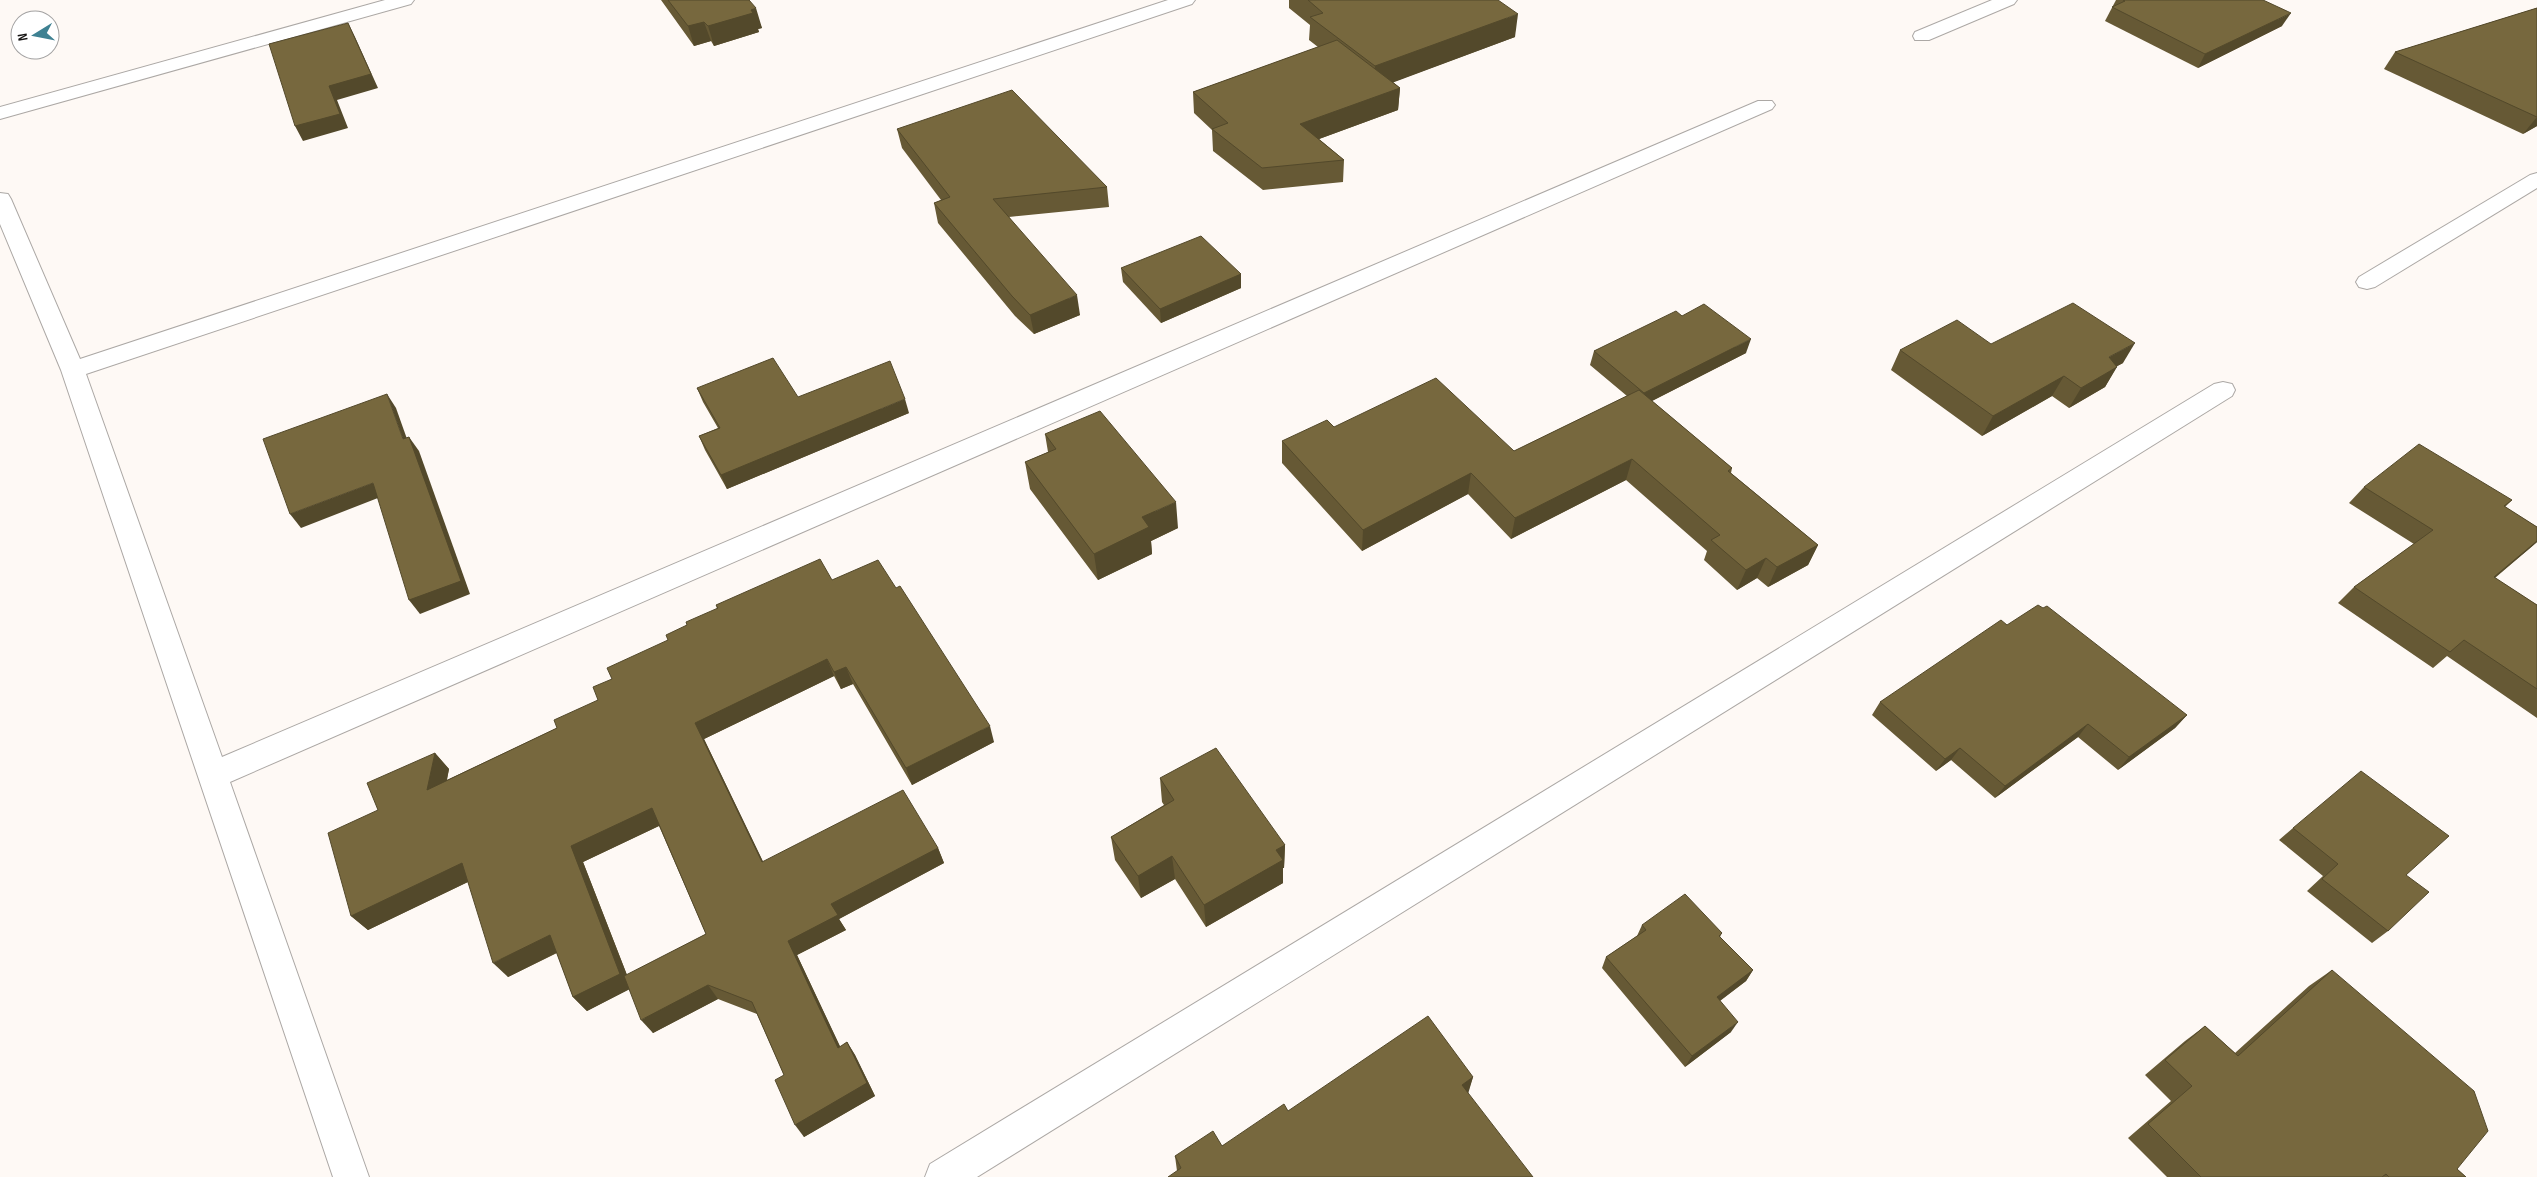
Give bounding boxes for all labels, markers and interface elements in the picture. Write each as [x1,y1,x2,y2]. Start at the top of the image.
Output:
north arrow [10,10,60,60]
text: N [14,32,32,42]

